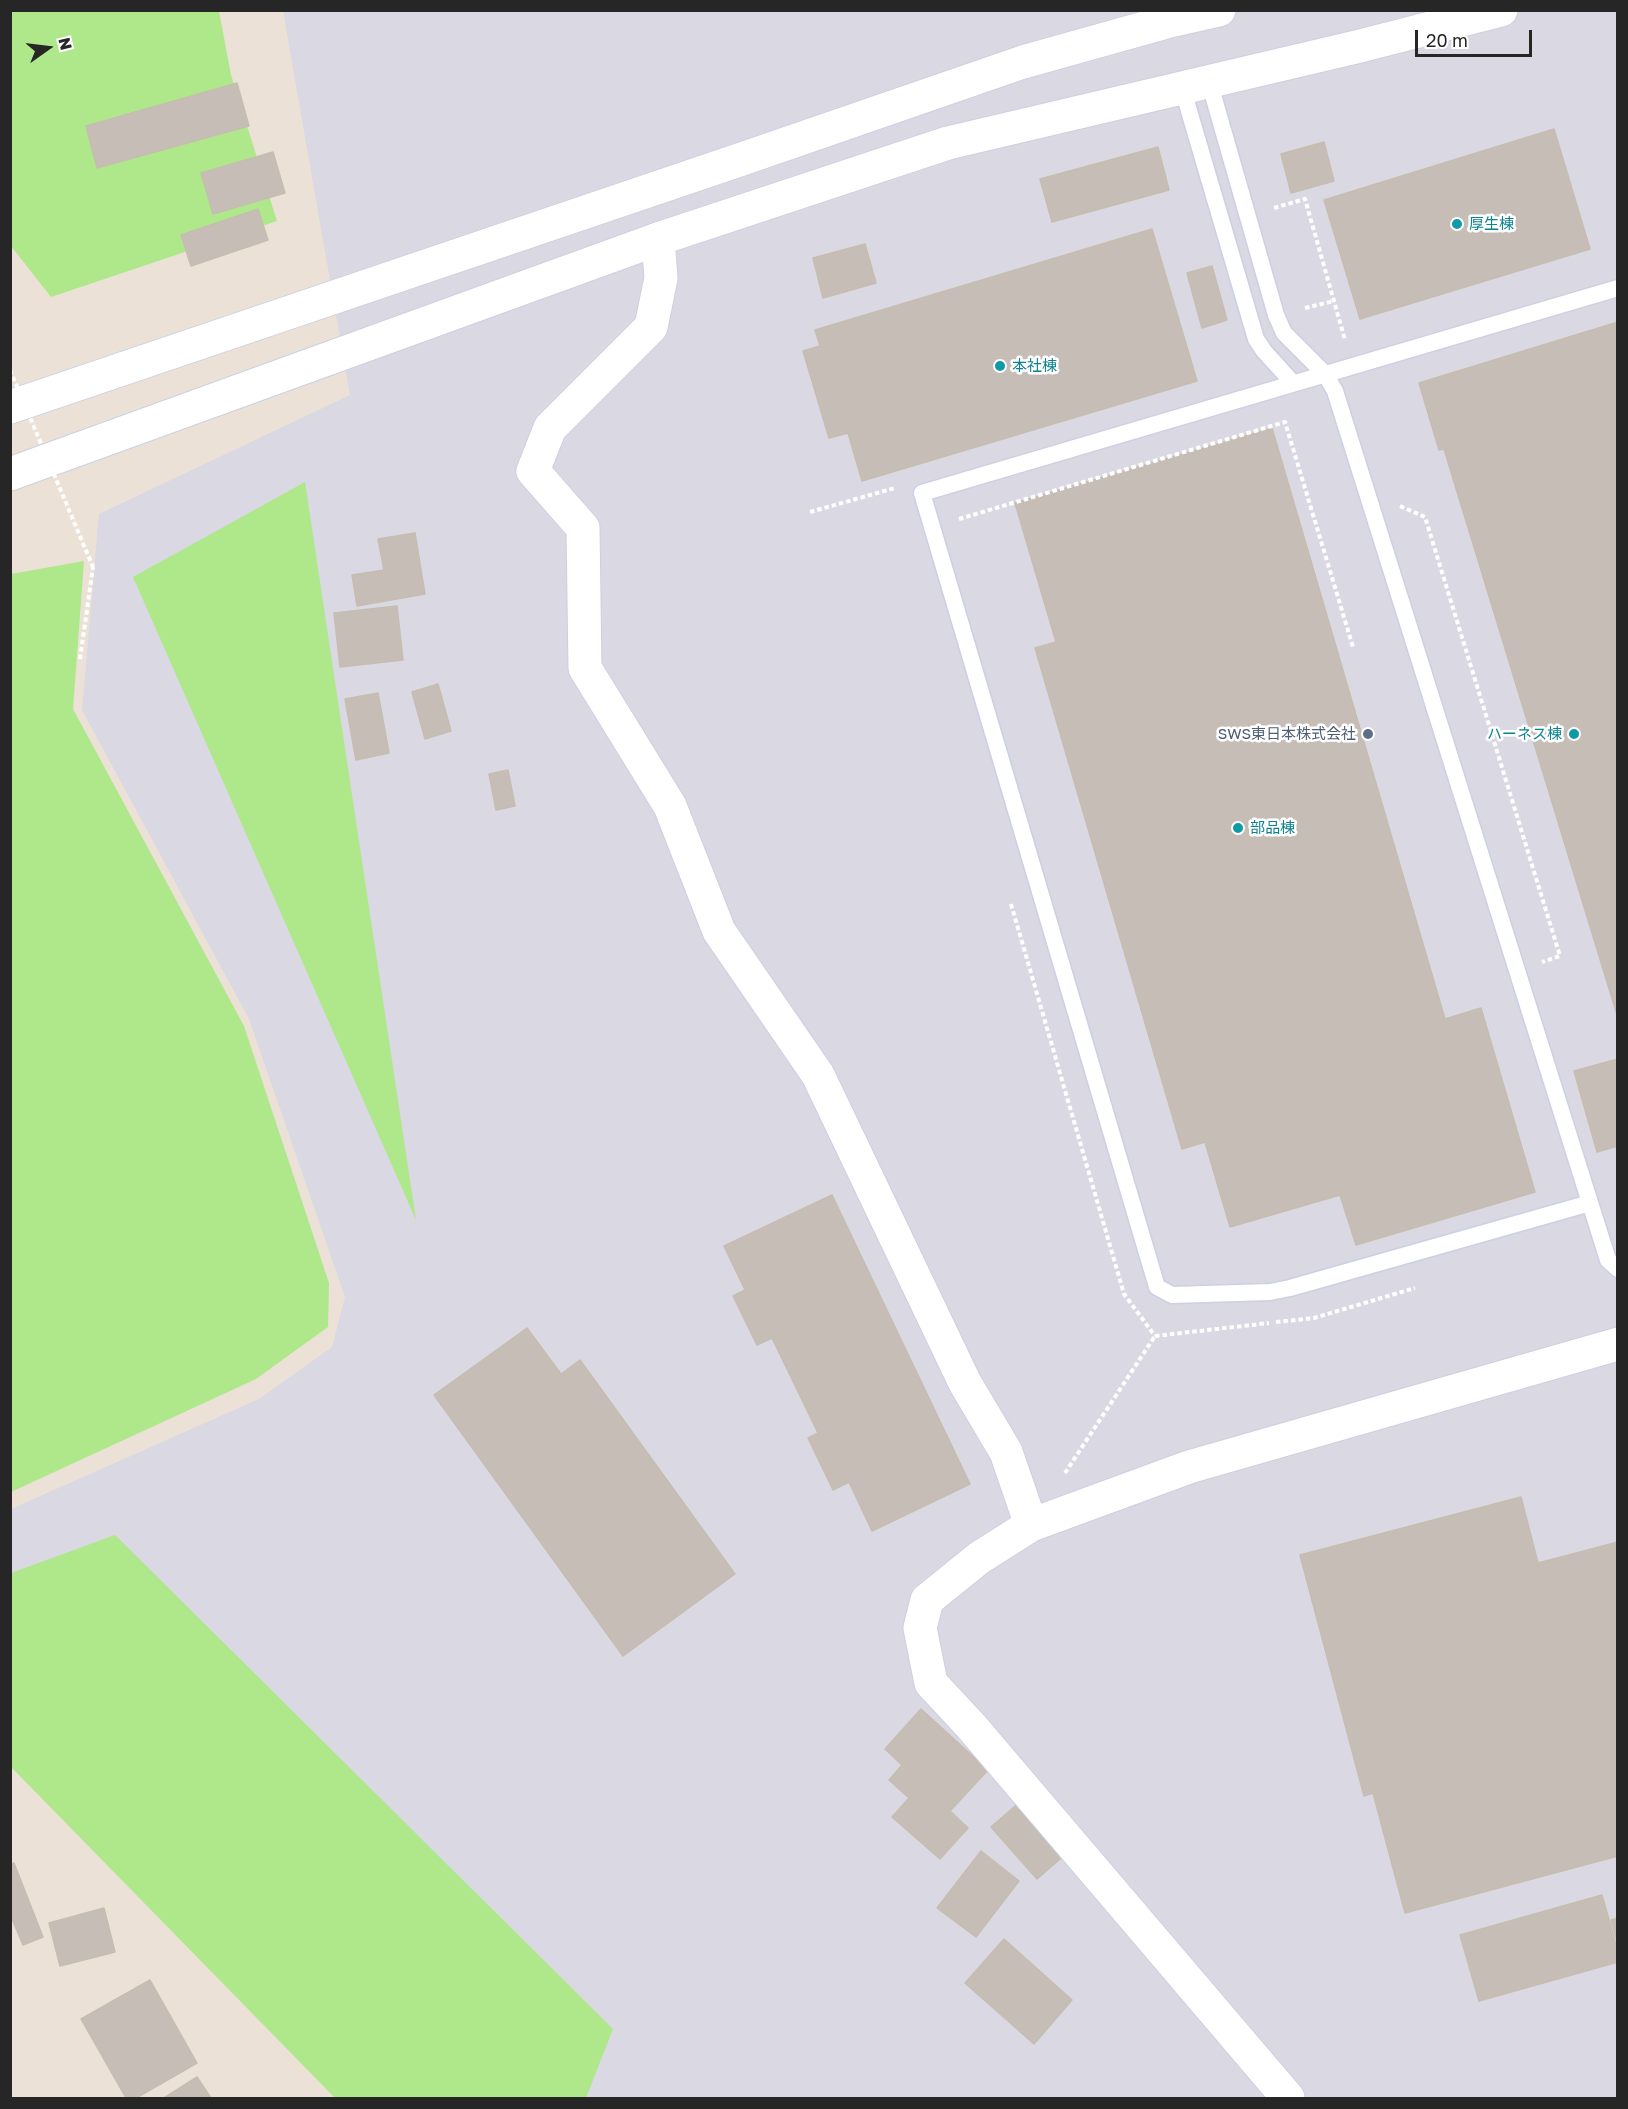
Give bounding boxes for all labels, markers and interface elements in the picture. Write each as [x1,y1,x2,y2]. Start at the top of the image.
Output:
north arrow [18,18,78,78]
scale bar [1418,18,1535,56]
text: 20 m [1426,29,1468,51]
text: N [54,35,77,52]
place label: 厚生棟 [1469,215,1514,233]
marker: 厚生棟 [1450,217,1464,231]
place label: 本社棟 [1012,357,1057,375]
marker: 本社棟 [993,359,1007,373]
place label: SWS東日本株式会社 [1218,725,1356,743]
place label: ハーネス棟 [1487,725,1562,743]
marker: SWS東日本株式会社 [1361,727,1375,741]
marker: ハーネス棟 [1567,727,1581,741]
place label: 部品棟 [1250,819,1295,837]
marker: 部品棟 [1231,821,1245,835]

